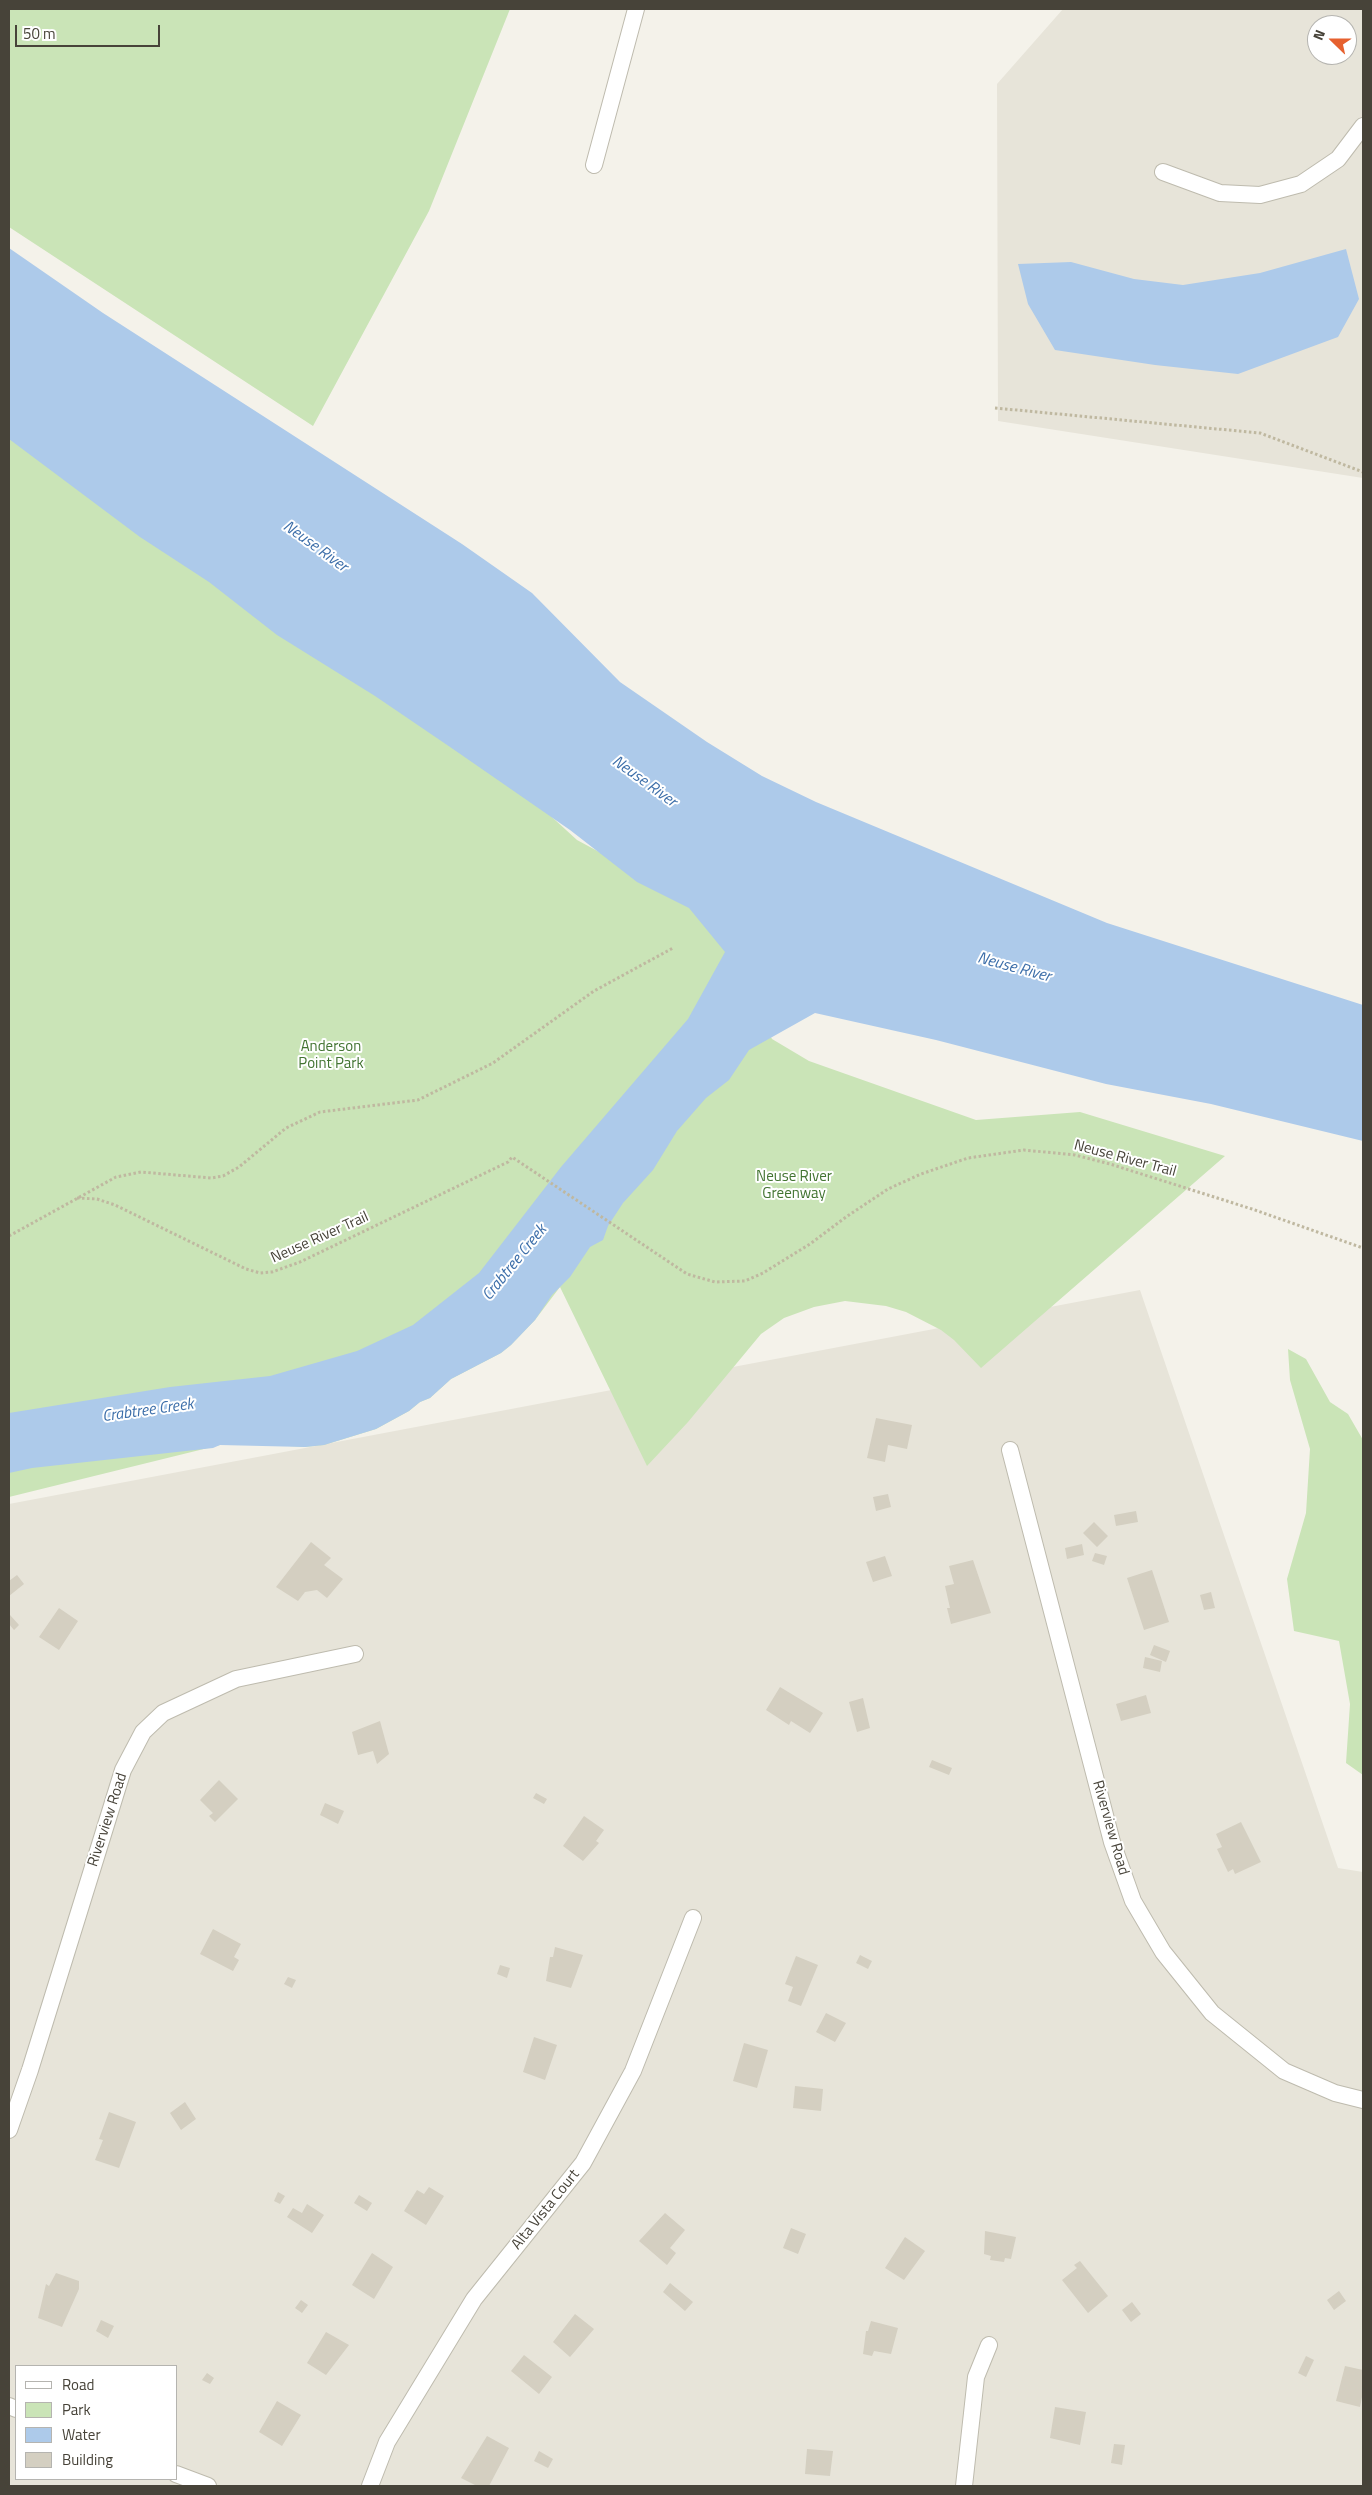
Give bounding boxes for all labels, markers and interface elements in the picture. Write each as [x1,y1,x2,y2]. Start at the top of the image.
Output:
scale bar [18,15,162,47]
north arrow [1307,15,1357,65]
text: 50 m [23,22,56,45]
text: N [1307,26,1330,43]
water label: Neuse River [279,517,351,577]
water label: Neuse River [608,752,680,812]
water label: Neuse River [975,949,1053,987]
park label: Anderson Point Park [298,1038,364,1073]
street label: Neuse River Trail [1072,1137,1178,1181]
park label: Neuse River Greenway [756,1168,832,1203]
street label: Neuse River Trail [268,1208,372,1268]
water label: Crabtree Creek [479,1221,551,1305]
water label: Crabtree Creek [101,1395,195,1427]
street label: Riverview Road [84,1771,132,1869]
street label: Riverview Road [1088,1779,1132,1877]
street label: Alta Vista Court [508,2166,584,2254]
legend [15,2365,178,2480]
text: Road [62,2373,94,2396]
text: Park [62,2398,91,2421]
text: Water [62,2423,101,2446]
text: Building [62,2448,113,2471]

